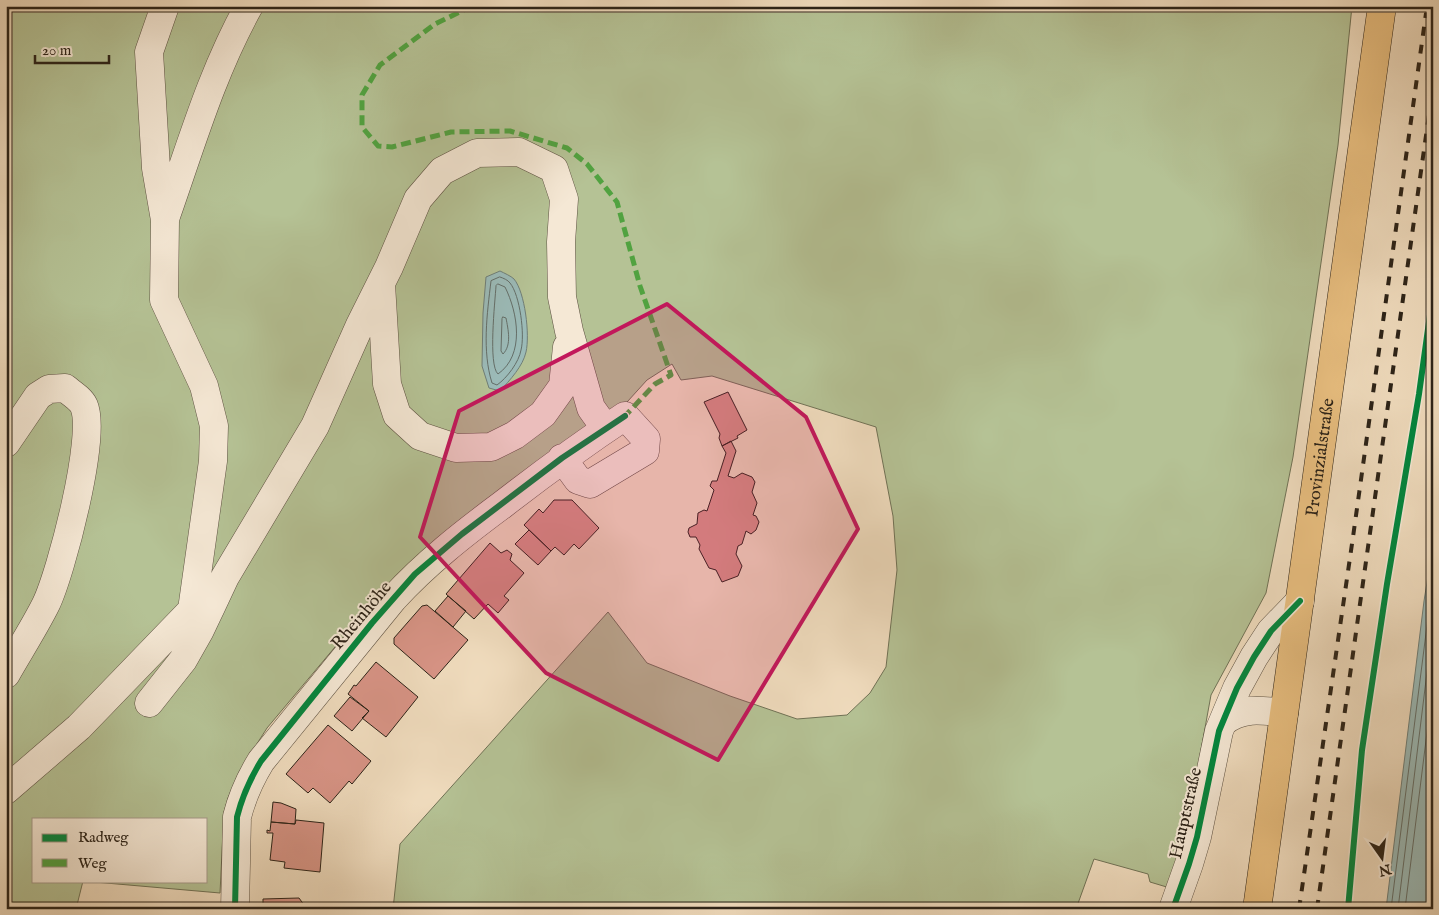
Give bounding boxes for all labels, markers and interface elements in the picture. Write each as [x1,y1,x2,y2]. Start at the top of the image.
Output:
scale bar [35,32,109,64]
text: 20 m [42,41,72,60]
street label: Provinzialstraße [1301,397,1341,518]
street label: Rheinhöhe [327,577,398,655]
street label: Hauptstraße [1165,765,1208,861]
legend [32,818,208,882]
text: Radweg [78,828,129,847]
north arrow [1356,832,1406,882]
text: Weg [78,854,107,873]
text: N [1377,859,1394,880]

